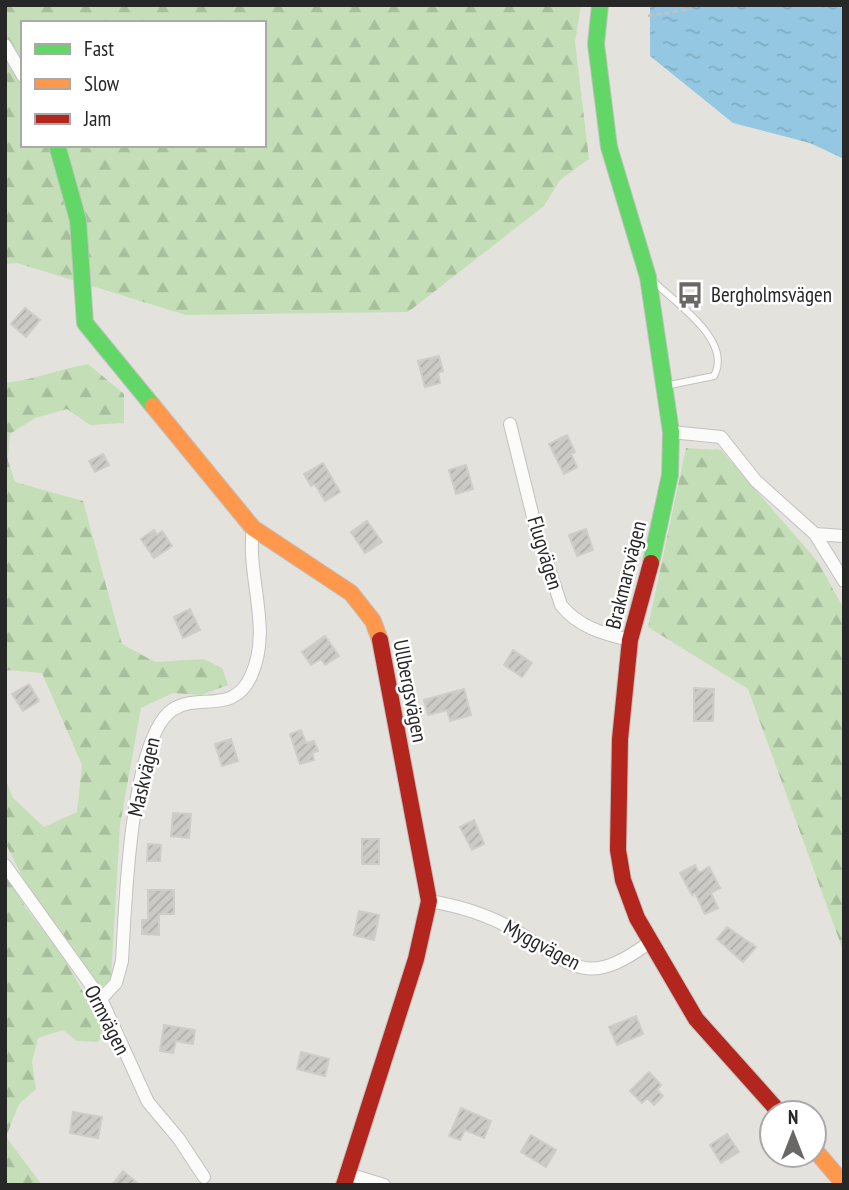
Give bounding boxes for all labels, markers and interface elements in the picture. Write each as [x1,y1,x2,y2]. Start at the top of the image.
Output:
legend [21,21,266,147]
text: Fast [84,35,114,62]
text: Slow [84,70,120,97]
text: Jam [83,105,111,132]
bus stop icon: Bergholmsvägen [675,280,705,310]
place label: Bergholmsvägen [711,281,832,308]
street label: Flugvägen [522,513,569,593]
street label: Brakmarsvägen [599,518,652,632]
street label: Ullbergsvägen [387,637,434,745]
street label: Maskvägen [121,735,166,819]
street label: Myggvägen [499,913,585,976]
street label: Ormvägen [79,980,136,1059]
north arrow [758,1099,828,1169]
text: N [788,1105,798,1129]

